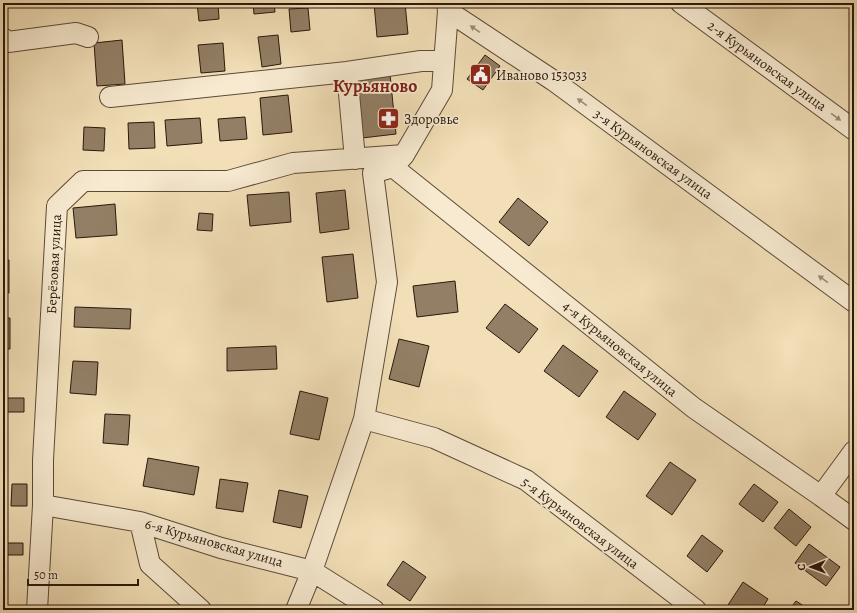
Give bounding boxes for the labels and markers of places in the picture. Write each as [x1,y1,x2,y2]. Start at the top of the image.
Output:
public building icon: Иваново 153033 [467,62,493,88]
place label: Иваново 153033 [496,66,587,85]
pharmacy icon: Здоровье [375,106,401,132]
place label: Здоровье [404,110,459,129]

